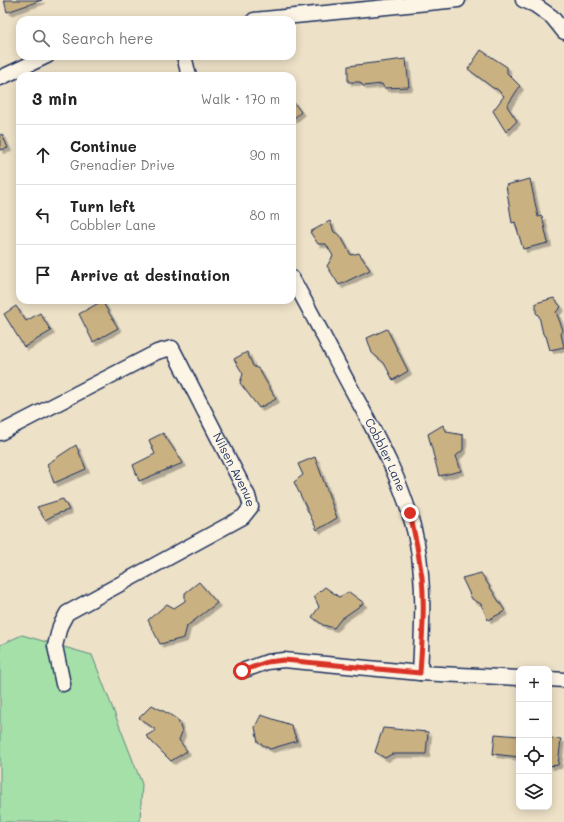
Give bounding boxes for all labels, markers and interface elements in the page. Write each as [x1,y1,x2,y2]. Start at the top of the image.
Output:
search box [16,16,296,60]
icon: search [30,27,52,49]
text: Search here [62,28,153,48]
text: 3 min [32,87,77,109]
text: Walk · 170 m [201,90,280,107]
text: Continue [70,136,137,156]
icon: ahead [32,144,54,166]
text: 90 m [250,146,280,163]
text: Grenadier Drive [70,156,175,173]
text: Turn left [70,196,135,216]
icon: left [32,204,54,226]
text: 80 m [250,206,280,223]
text: Cobbler Lane [70,216,156,233]
icon: arrive [32,264,54,286]
text: Arrive at destination [70,265,230,285]
street label: Cobbler Lane [362,415,410,493]
street label: Nilsen Avenue [210,430,260,508]
route end [401,504,419,522]
route start [233,662,251,680]
map controls [516,666,552,810]
button: + [516,666,552,702]
button: − [516,702,552,738]
button: locate [516,738,552,774]
button: layers [516,774,552,810]

